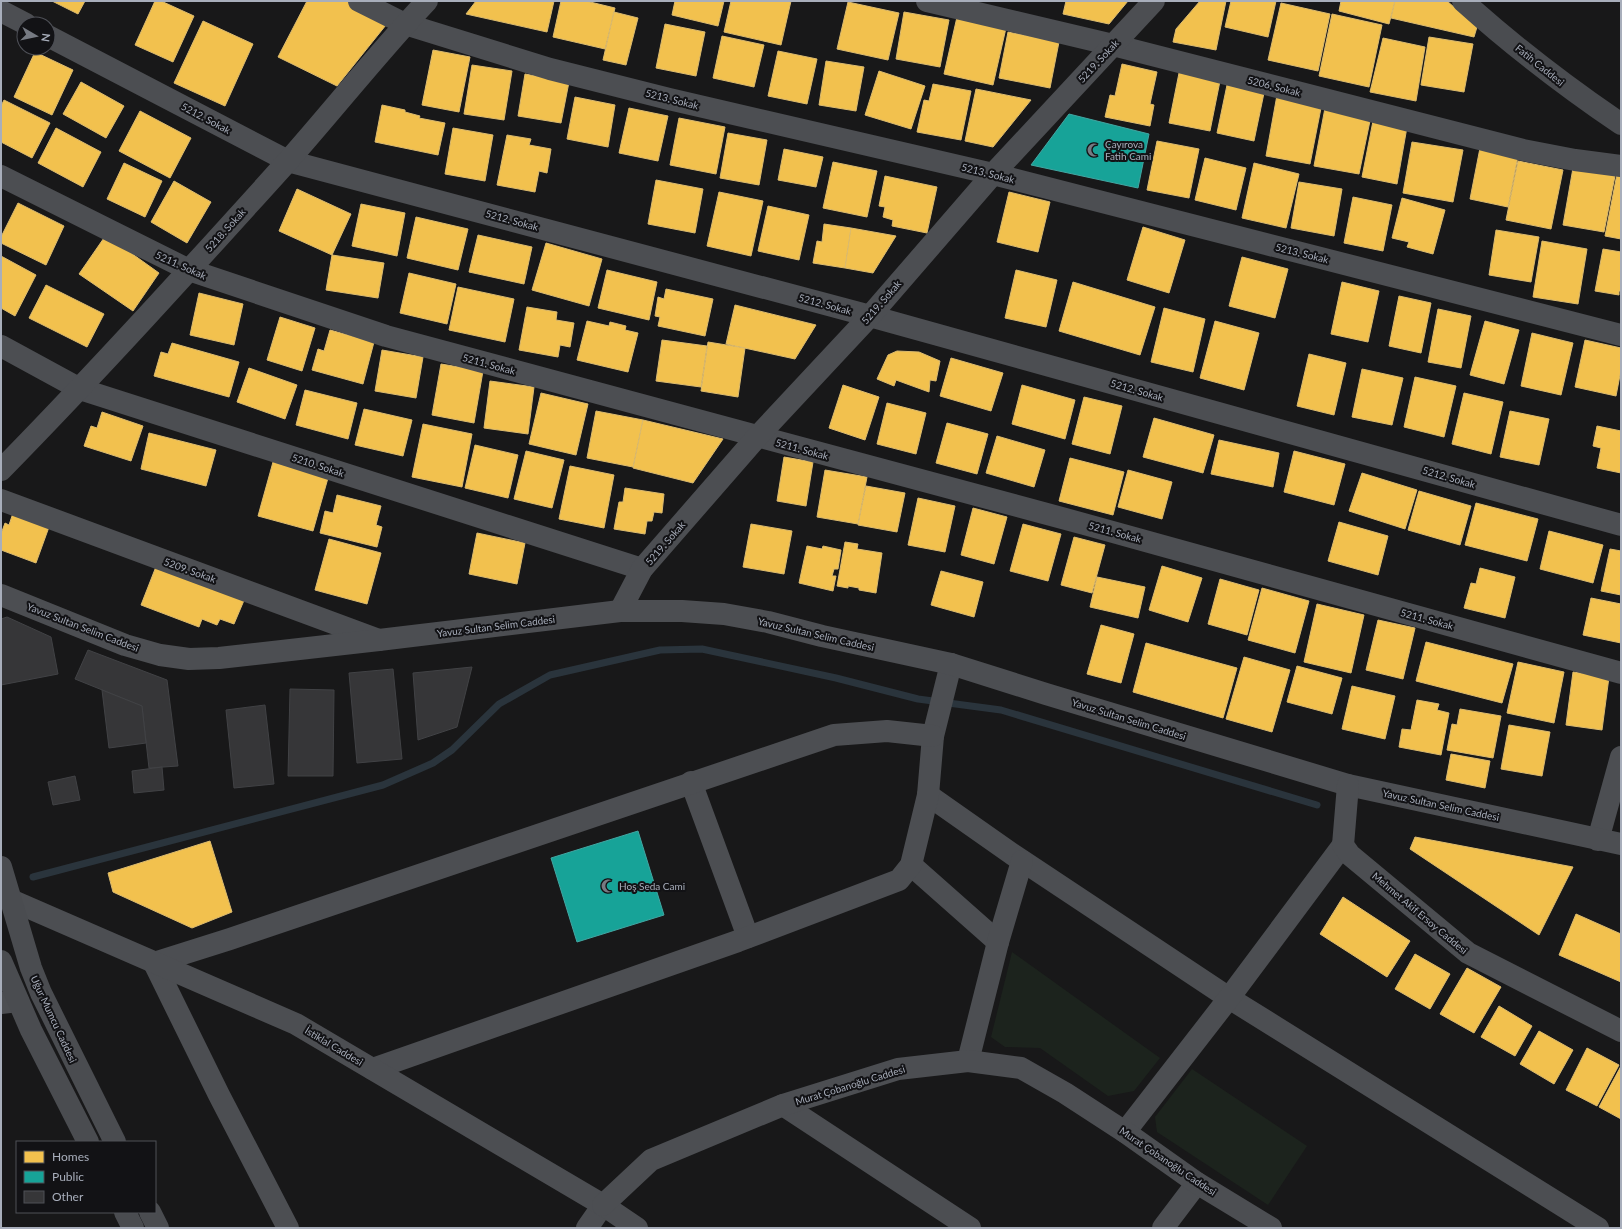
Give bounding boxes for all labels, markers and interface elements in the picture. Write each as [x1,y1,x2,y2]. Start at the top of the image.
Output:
north arrow [16,16,56,56]
text: N [39,32,53,43]
street label: 5219. Sokak [1075,36,1122,85]
street label: Fatih Caddesi [1513,42,1567,88]
street label: 5206. Sokak [1246,74,1303,99]
street label: 5213. Sokak [644,87,701,112]
street label: 5212. Sokak [179,100,234,136]
place label: Çayırova Fatih Cami [1105,138,1151,162]
mosque icon: Çayırova Fatih Cami [1086,142,1102,158]
street label: 5213. Sokak [960,161,1017,186]
street label: 5218. Sokak [202,205,248,254]
street label: 5212. Sokak [484,207,541,233]
street label: 5213. Sokak [1274,241,1331,266]
street label: 5211. Sokak [154,248,209,282]
street label: 5219. Sokak [859,277,904,326]
street label: 5212. Sokak [797,291,854,317]
street label: 5211. Sokak [461,351,518,377]
street label: 5212. Sokak [1109,377,1166,404]
street label: 5211. Sokak [774,436,831,462]
street label: 5210. Sokak [290,451,347,479]
street label: 5212. Sokak [1421,464,1478,491]
street label: 5219. Sokak [643,518,688,567]
street label: 5211. Sokak [1087,519,1144,545]
street label: 5209. Sokak [162,555,218,585]
street label: Yavuz Sultan Selim Caddesi [25,600,141,654]
street label: 5211. Sokak [1399,606,1456,632]
street label: Yavuz Sultan Selim Caddesi [436,613,556,639]
street label: Yavuz Sultan Selim Caddesi [757,615,875,653]
street label: Yavuz Sultan Selim Caddesi [1070,696,1188,742]
street label: Yavuz Sultan Selim Caddesi [1382,787,1500,823]
street label: Mehmet Akif Ersoy Caddesi [1370,870,1470,956]
mosque icon: Hoş Seda Cami [600,878,616,894]
place label: Hoş Seda Cami [619,880,685,892]
street label: Uğur Mumcu Caddesi [29,974,79,1064]
street label: İstiklal Caddesi [303,1024,365,1068]
street label: Murat Çobanoğlu Caddesi [794,1063,906,1107]
street label: Murat Çobanoğlu Caddesi [1117,1124,1219,1198]
legend [16,1141,156,1213]
text: Homes [52,1149,89,1164]
text: Public [52,1169,84,1184]
text: Other [52,1189,84,1204]

